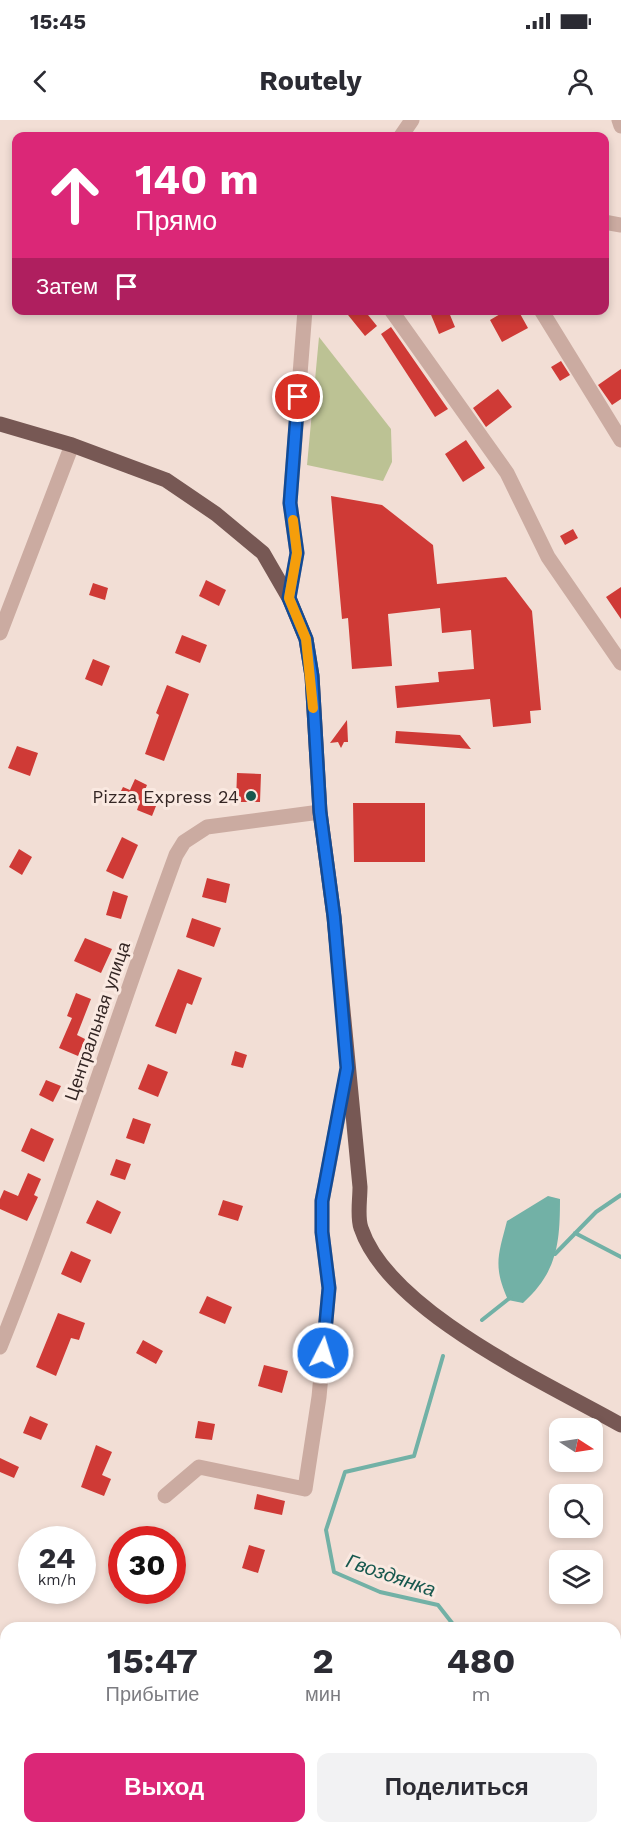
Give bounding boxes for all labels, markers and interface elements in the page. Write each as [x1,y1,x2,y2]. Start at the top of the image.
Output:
text: 15:45 [30,9,86,34]
icon: back [24,65,57,98]
text: Routely [259,65,362,97]
icon: person [564,65,597,98]
text: 140 m [135,155,259,204]
icon: ahead [36,156,114,234]
text: Прямо [135,205,217,237]
icon: arrive [110,270,143,303]
text: Затем [36,274,98,299]
pin [272,371,323,422]
icon: arrive [281,380,314,413]
place label: Pizza Express 24 [92,786,239,807]
marker: Pizza Express 24 [244,789,258,803]
street label: Центральная улица [60,938,134,1103]
position arrow [291,1321,355,1385]
north arrow [549,1418,603,1472]
map controls [549,1418,603,1604]
button: search [549,1484,603,1538]
speed limit sign: 30 [108,1526,186,1604]
text: 24 [39,1540,75,1575]
water label: Гвоздянка [343,1548,439,1602]
button: layers [549,1550,603,1604]
text: km/h [38,1571,76,1589]
text: 15:47 [107,1640,198,1682]
text: 2 [312,1640,334,1682]
text: 480 [446,1640,515,1682]
text: Прибытие [106,1682,199,1706]
text: мин [305,1682,341,1706]
text: m [471,1682,490,1706]
button: Выход [24,1753,305,1822]
button: Поделиться [317,1753,597,1822]

